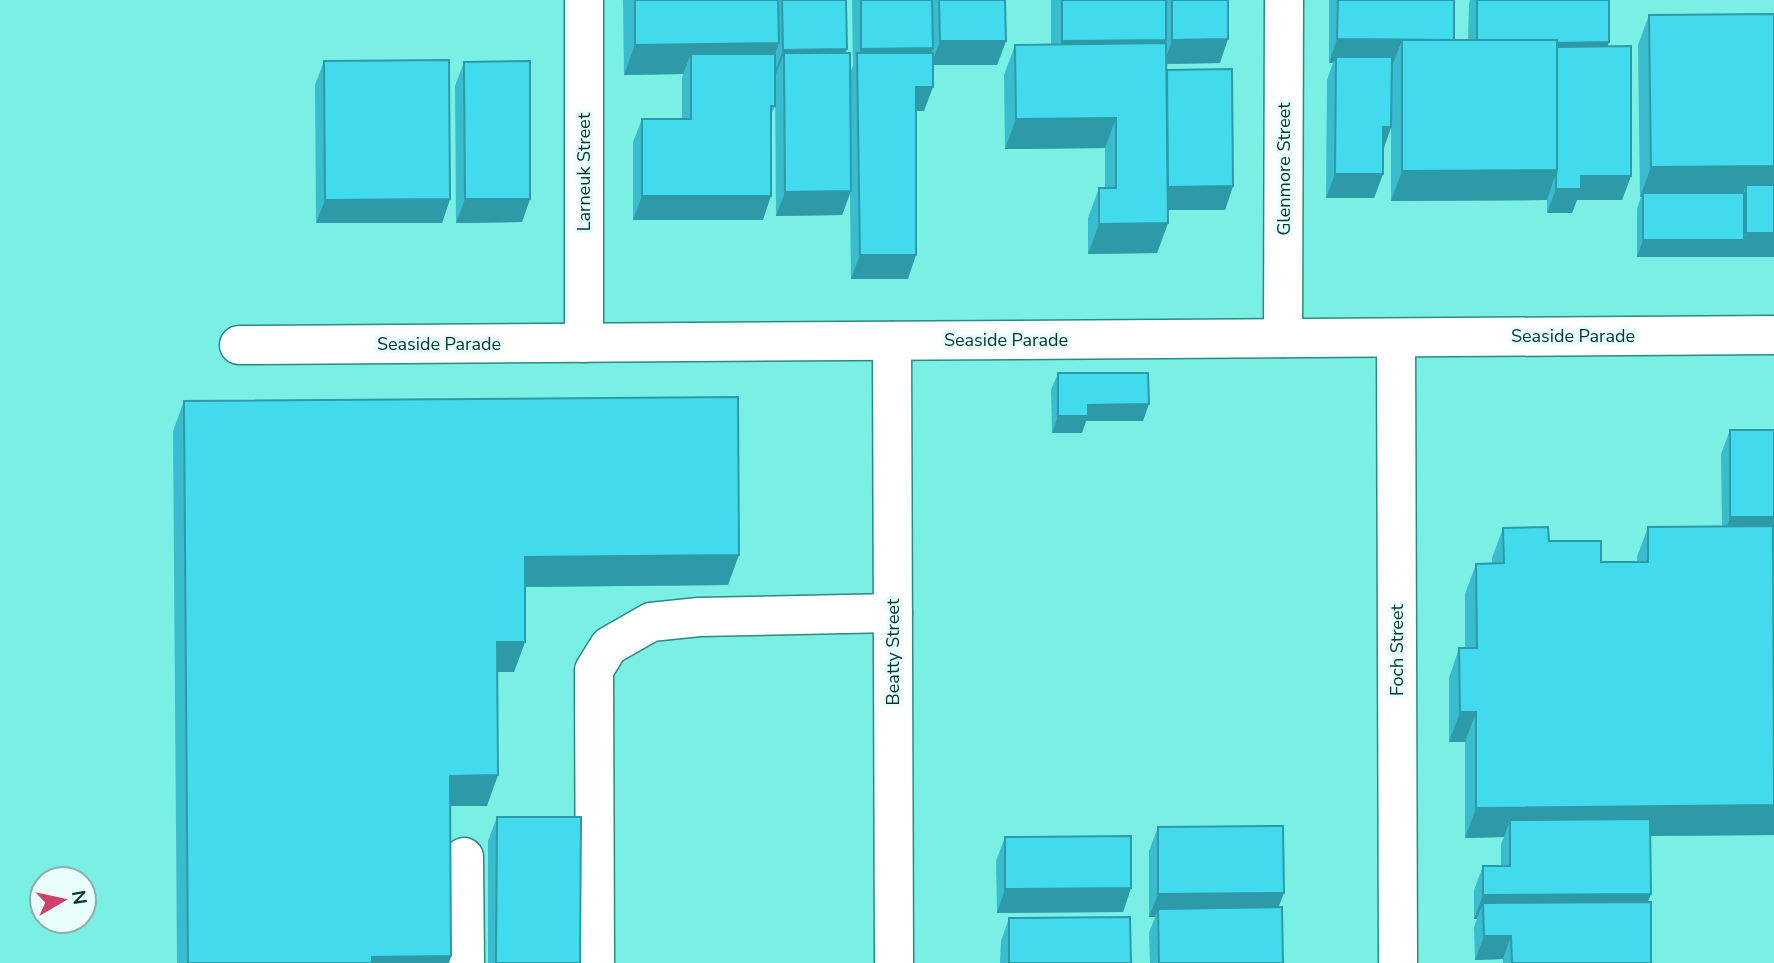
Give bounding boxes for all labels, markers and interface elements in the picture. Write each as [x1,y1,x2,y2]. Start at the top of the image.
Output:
street label: Glenmore Street [1272,102,1296,236]
street label: Larneuk Street [572,112,596,231]
street label: Seaside Parade [1511,324,1635,348]
street label: Seaside Parade [944,328,1068,352]
street label: Seaside Parade [377,332,501,356]
street label: Beatty Street [881,598,905,705]
street label: Foch Street [1385,603,1409,696]
north arrow [28,865,98,935]
text: N [65,888,93,907]

